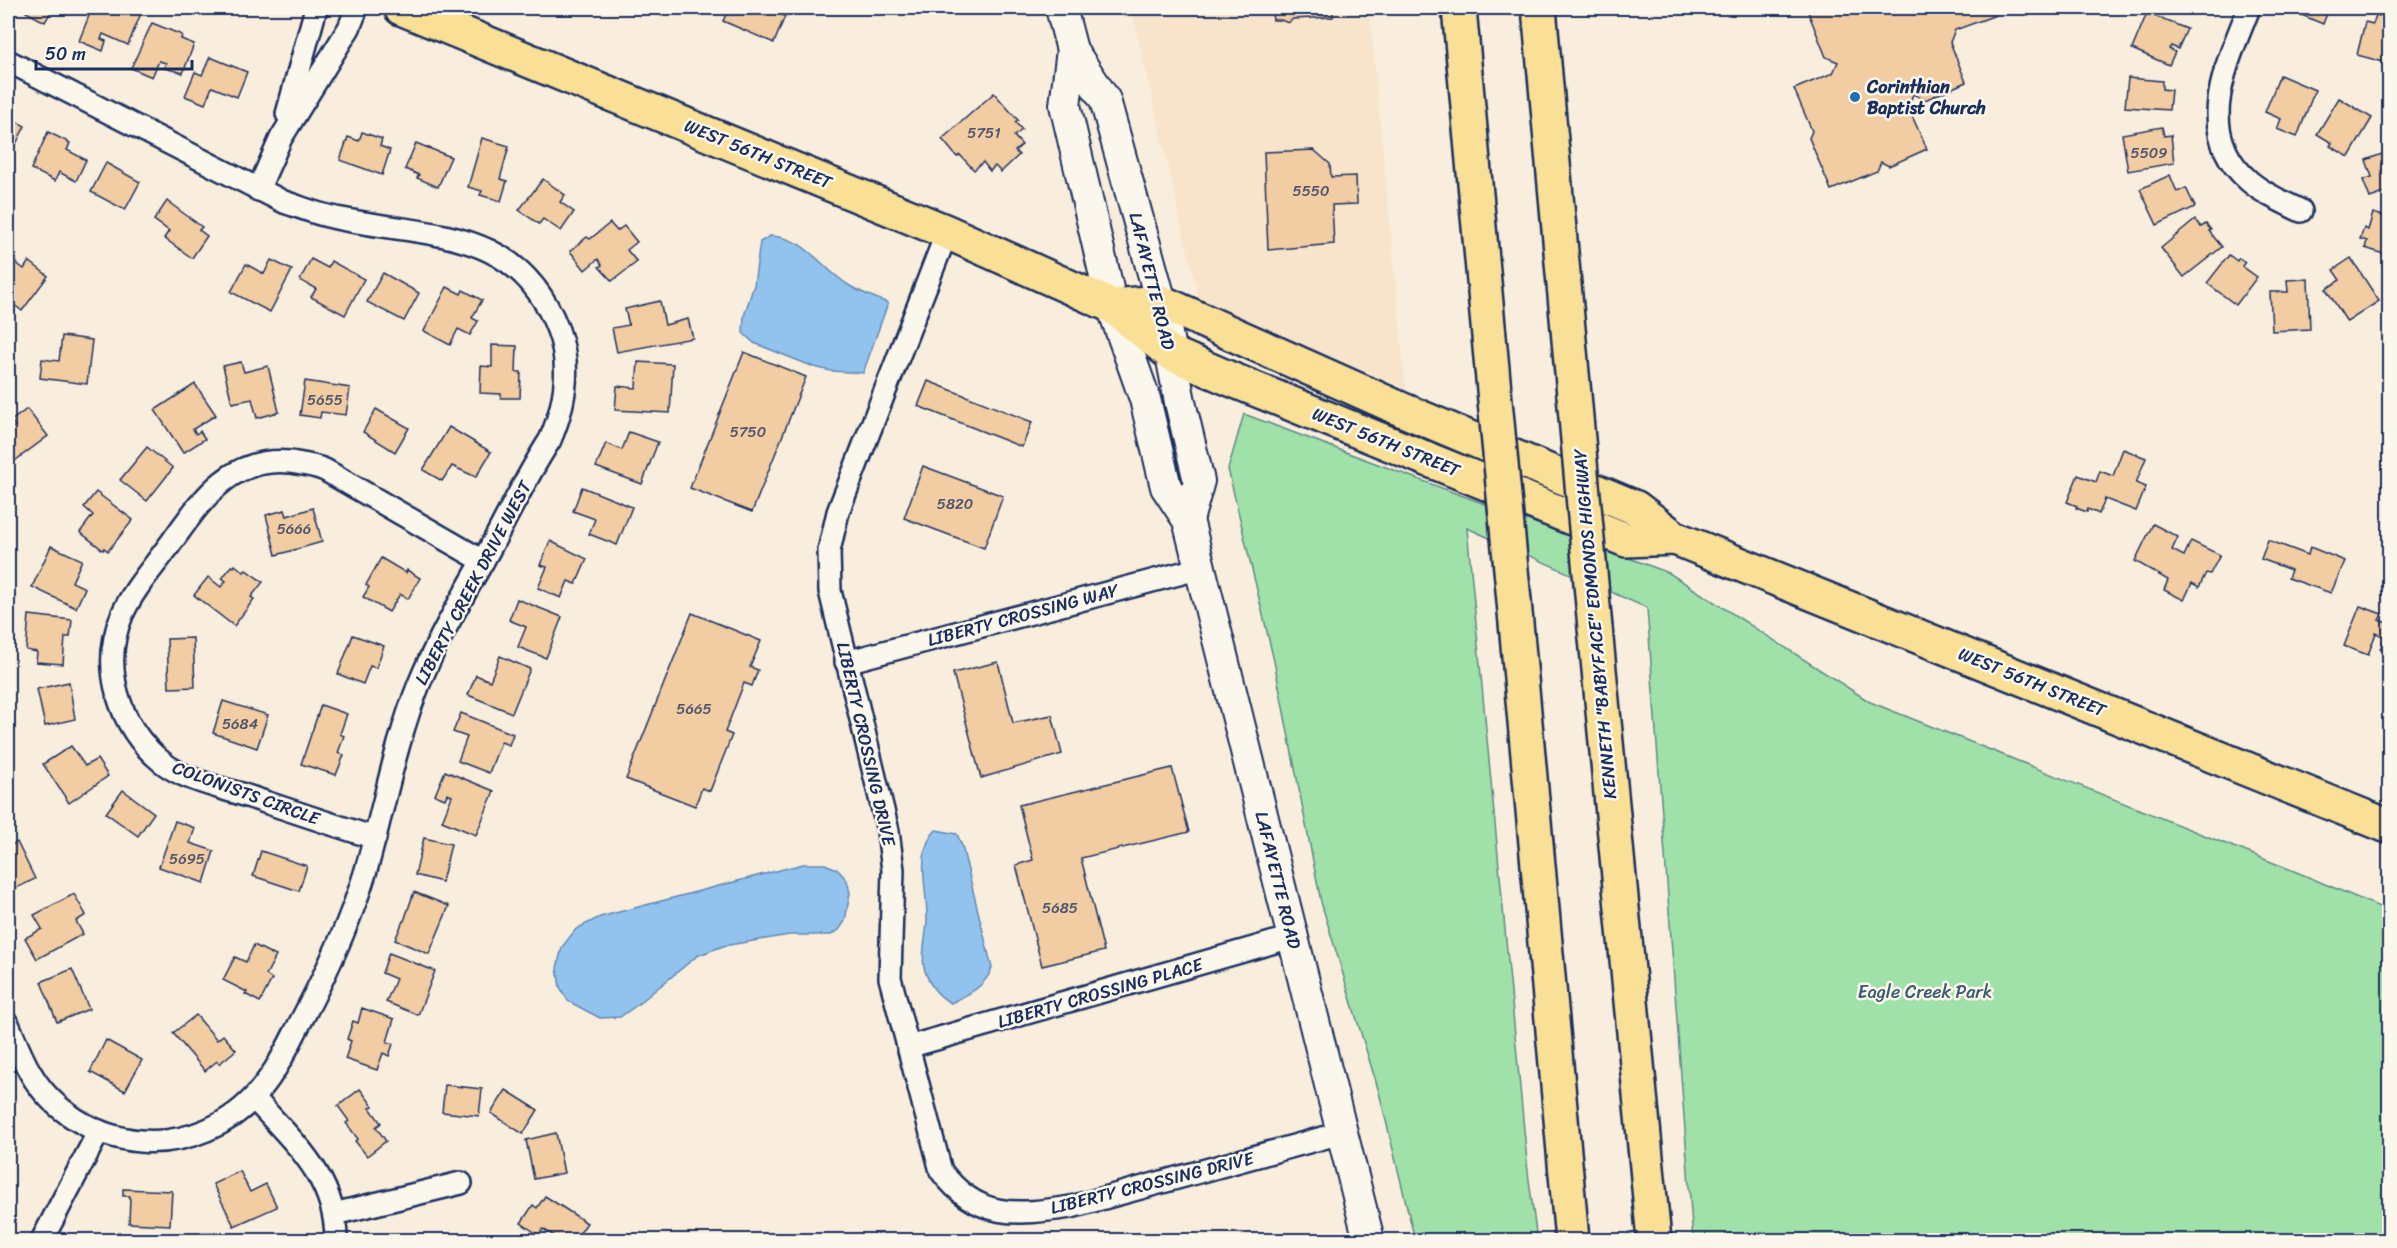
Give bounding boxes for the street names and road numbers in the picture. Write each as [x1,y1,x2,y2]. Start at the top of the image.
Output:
street label: WEST 56TH STREET [679,110,838,199]
street label: LAFAYETTE ROAD [1119,209,1185,353]
street label: WEST 56TH STREET [1307,398,1466,487]
street label: KENNETH "BABYFACE" EDMONDS HIGHWAY [1564,447,1626,800]
street label: LIBERTY CREEK DRIVE WEST [405,474,541,691]
street label: LIBERTY CROSSING WAY [924,574,1123,656]
street label: WEST 56TH STREET [1953,638,2112,727]
street label: LIBERTY CROSSING DRIVE [827,639,905,850]
street label: COLONISTS CIRCLE [168,752,325,835]
street label: LAFAYETTE ROAD [1245,808,1311,952]
street label: LIBERTY CROSSING PLACE [994,948,1207,1038]
street label: LIBERTY CROSSING DRIVE [1047,1142,1258,1224]

